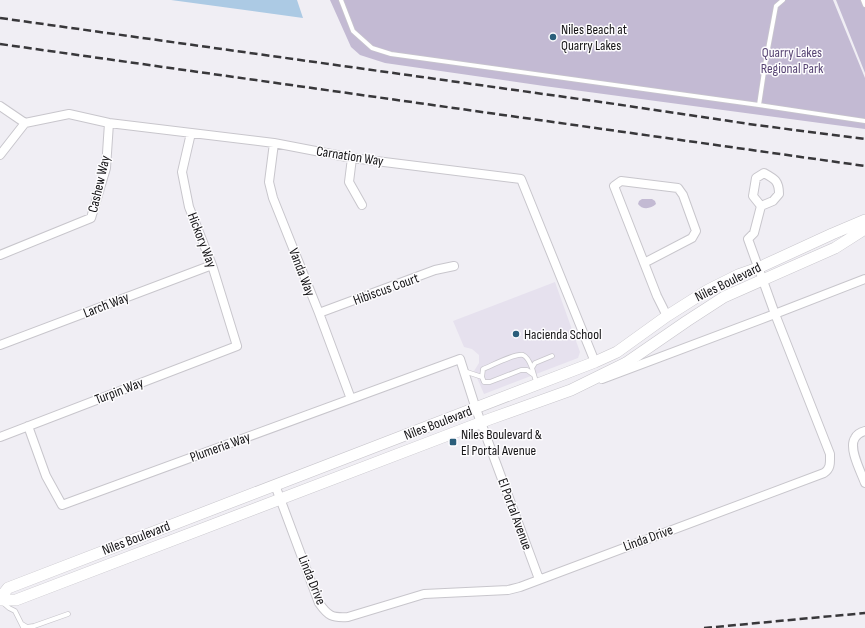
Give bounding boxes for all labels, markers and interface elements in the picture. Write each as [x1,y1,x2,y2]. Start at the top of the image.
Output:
place label: Niles Beach at Quarry Lakes [561,21,627,54]
marker: Niles Beach at Quarry Lakes [548,32,558,42]
park label: Quarry Lakes Regional Park [761,44,824,77]
street label: Carnation Way [315,142,385,170]
street label: Cashew Way [84,153,114,214]
street label: Hickory Way [184,210,220,270]
street label: Vanda Way [285,246,319,299]
street label: Niles Boulevard [692,259,764,305]
street label: Hibiscus Court [351,269,421,309]
street label: Larch Way [81,288,132,321]
place label: Hacienda School [524,326,602,343]
marker: Hacienda School [511,329,521,339]
street label: Turpin Way [92,374,146,408]
street label: Niles Boulevard [402,402,475,444]
place label: Niles Boulevard & El Portal Avenue [461,426,542,459]
street label: Plumeria Way [188,428,253,466]
marker: Niles Boulevard & El Portal Avenue [448,437,458,447]
street label: El Portal Avenue [494,476,536,552]
street label: Niles Boulevard [100,517,173,559]
street label: Linda Drive [621,521,675,555]
street label: Linda Drive [294,553,330,607]

